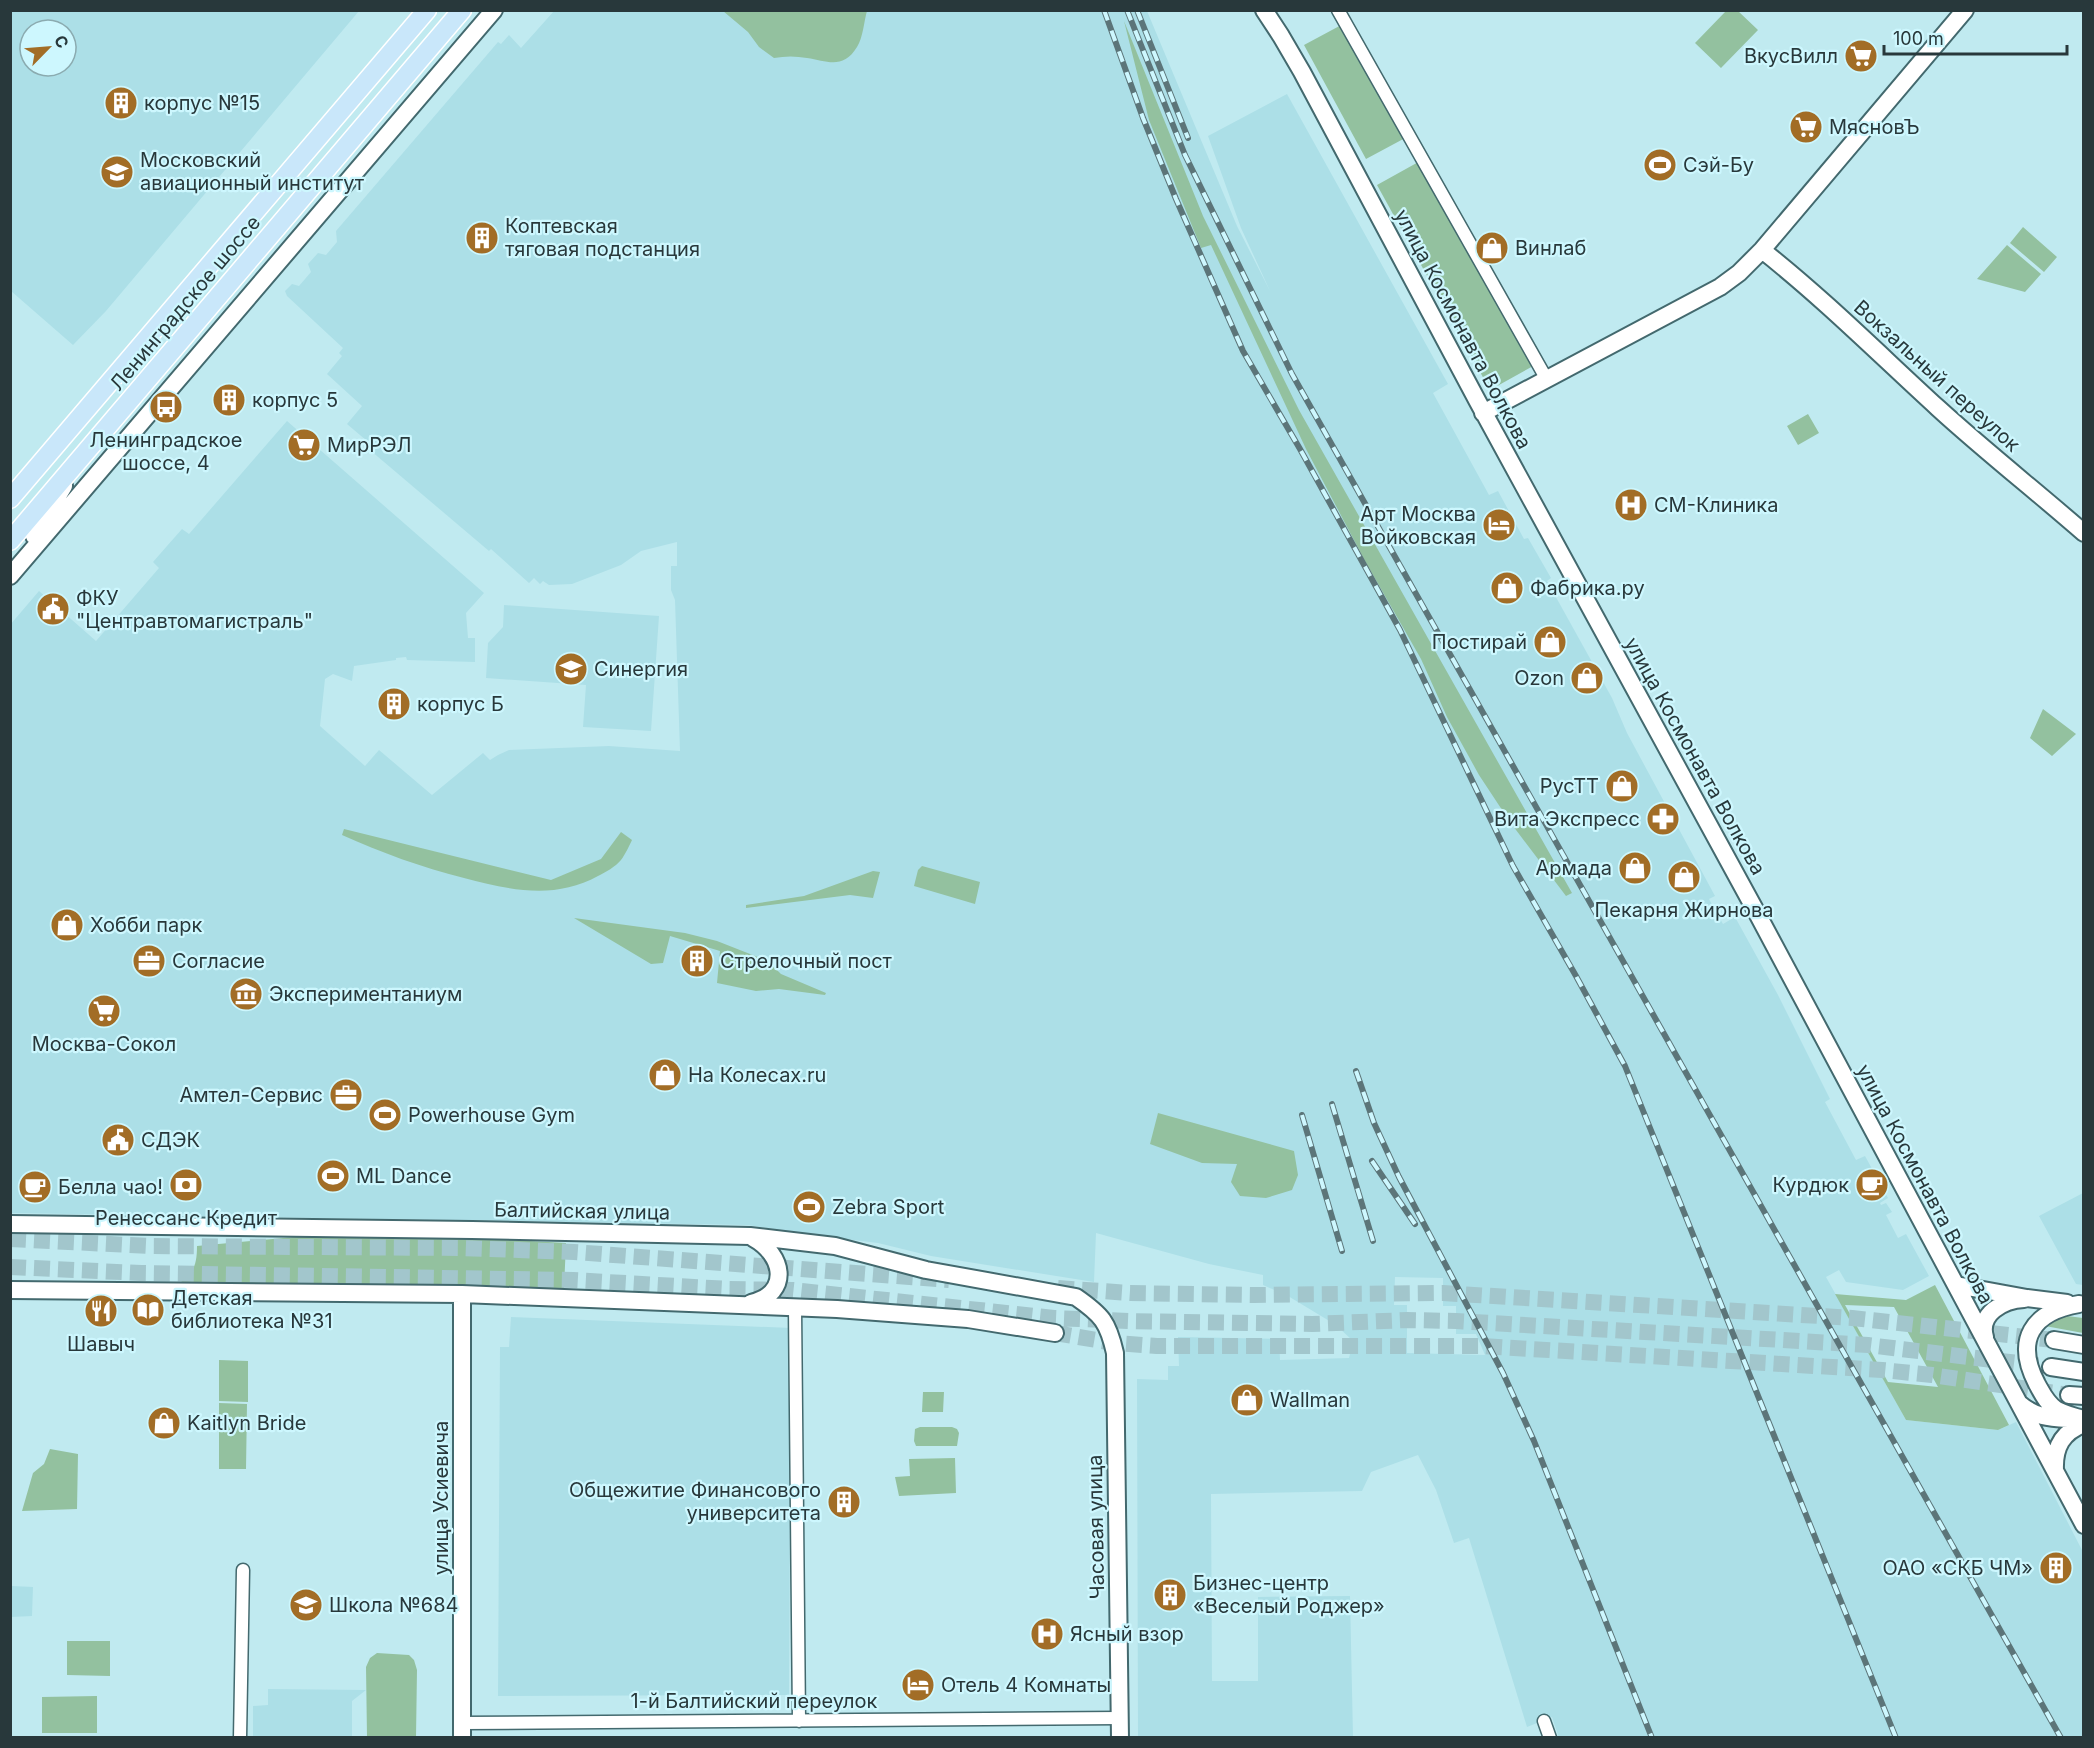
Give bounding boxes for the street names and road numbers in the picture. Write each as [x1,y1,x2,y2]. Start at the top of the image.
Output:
street label: улица Космонавта Волкова [1390,205,1536,453]
street label: Ленинградское шоссе [105,210,265,396]
street label: Вокзальный переулок [1849,295,2025,457]
street label: улица Космонавта Волкова [1620,633,1770,879]
street label: улица Космонавта Волкова [1852,1060,1998,1308]
street label: Балтийская улица [494,1197,670,1225]
street label: улица Усиевича [429,1421,453,1575]
street label: Часовая улица [1083,1454,1109,1600]
street label: 1-й Балтийский переулок [631,1689,878,1713]

